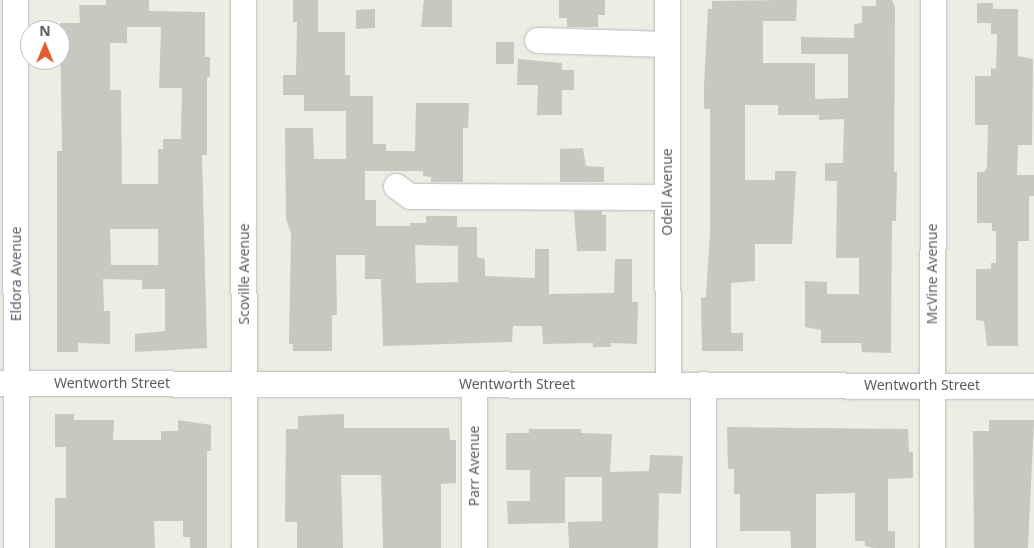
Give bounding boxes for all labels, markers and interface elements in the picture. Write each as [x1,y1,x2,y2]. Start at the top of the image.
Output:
north arrow [20,20,70,70]
text: N [39,21,51,40]
street label: Odell Avenue [659,148,675,236]
street label: Scoville Avenue [236,223,252,325]
street label: McVine Avenue [924,224,940,324]
street label: Eldora Avenue [8,227,24,321]
street label: Wentworth Street [54,375,170,391]
street label: Wentworth Street [459,376,575,392]
street label: Wentworth Street [864,377,980,393]
street label: Parr Avenue [466,426,482,506]

